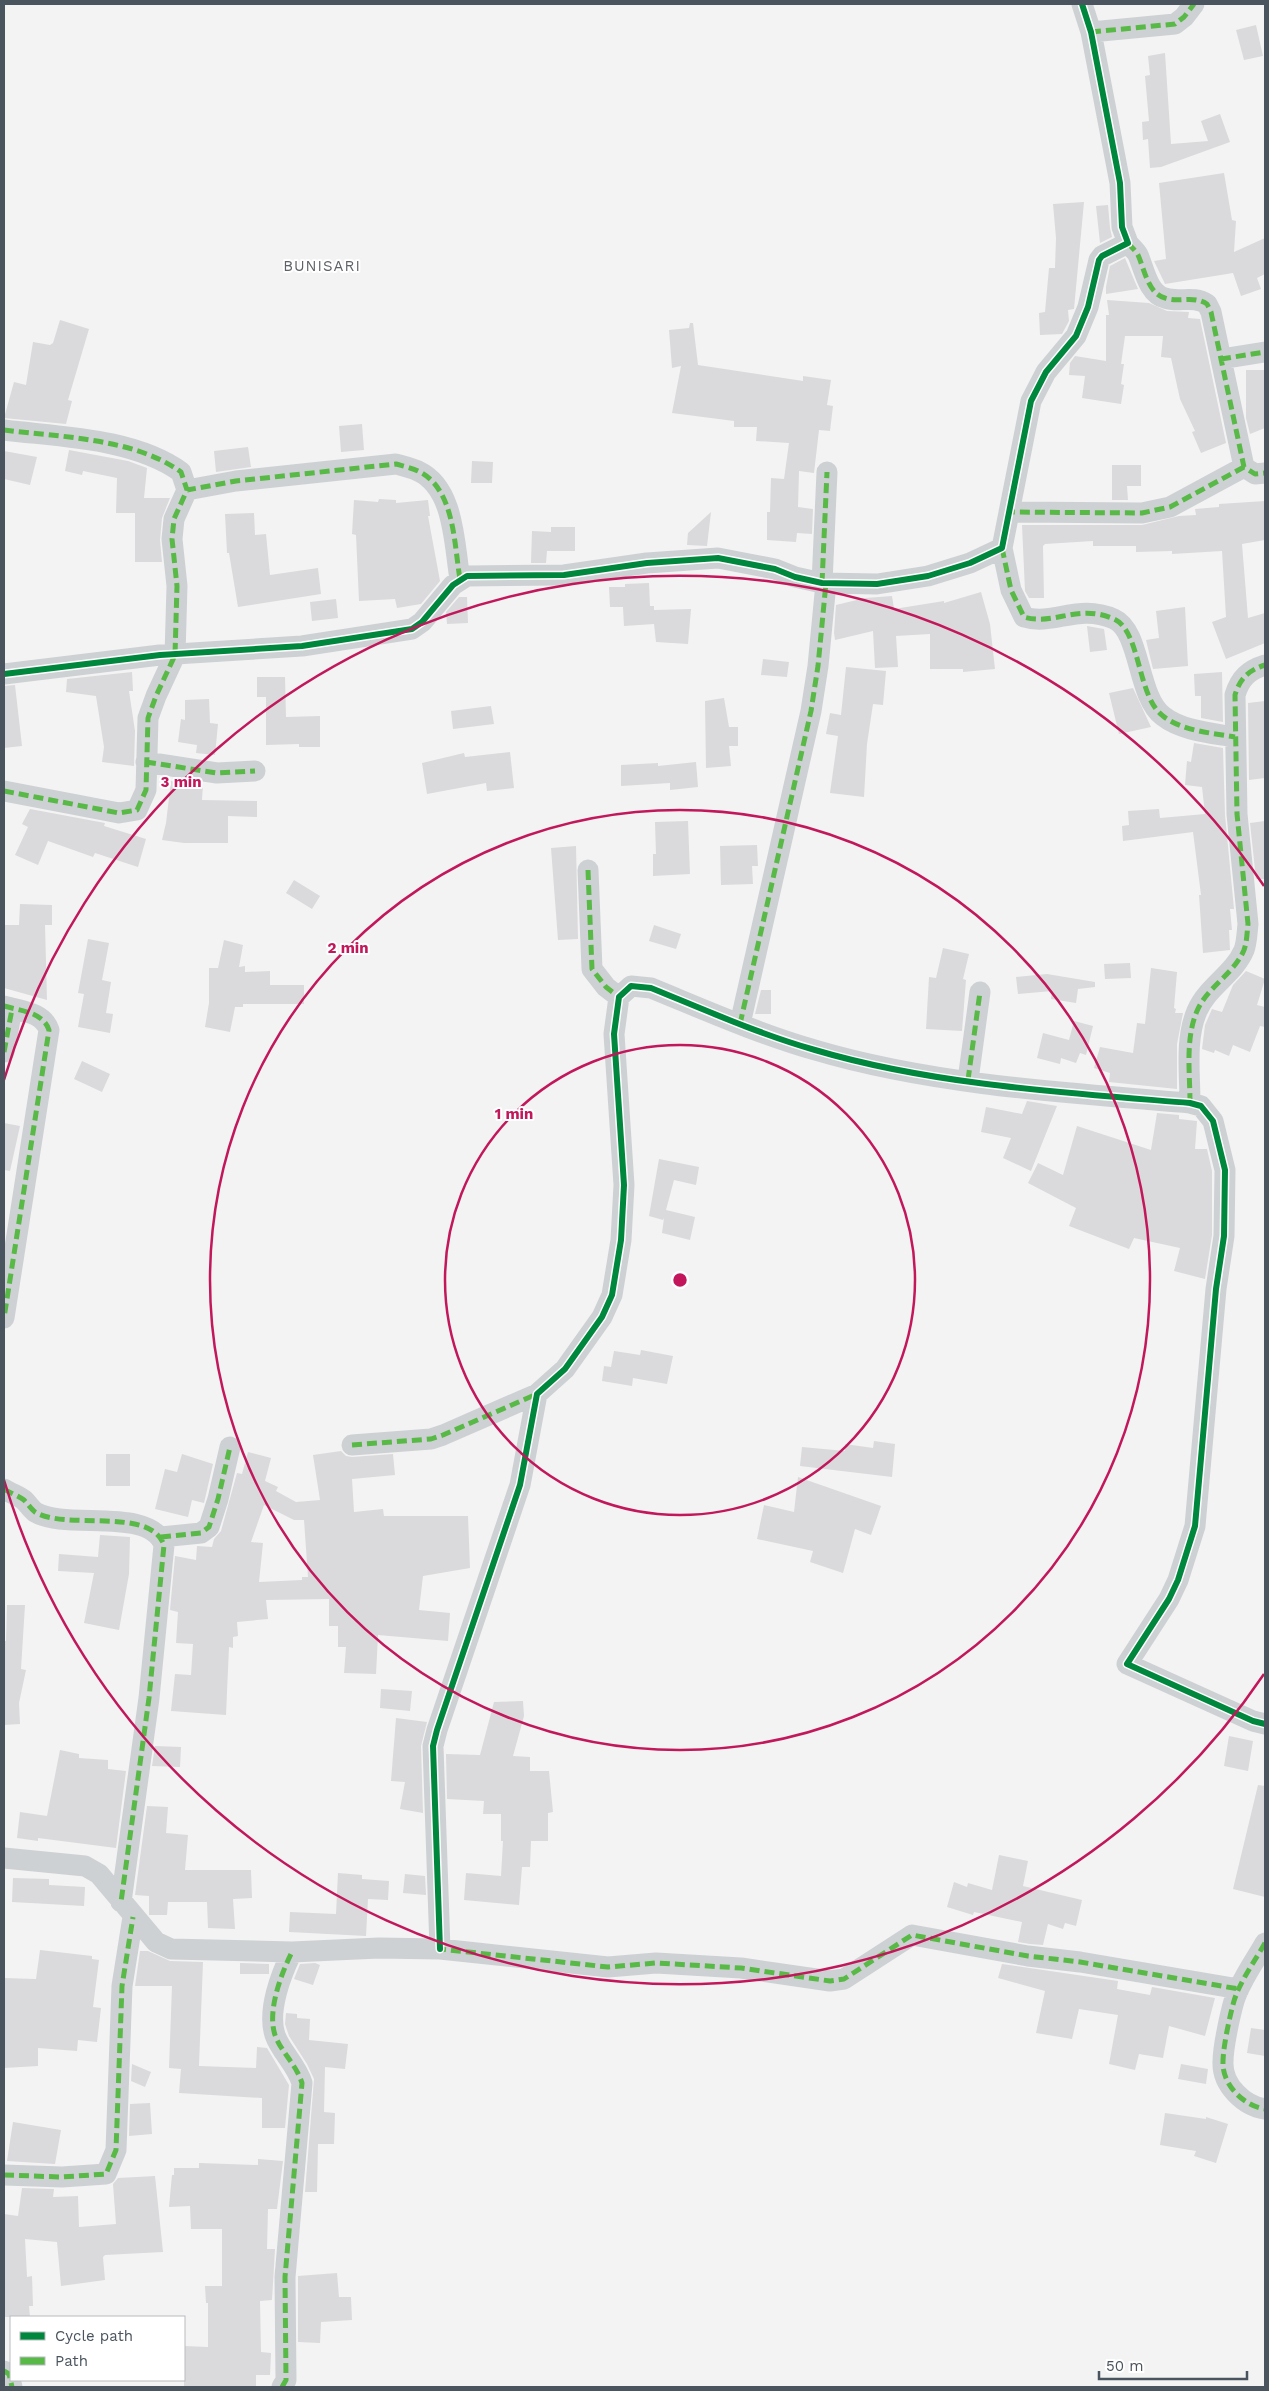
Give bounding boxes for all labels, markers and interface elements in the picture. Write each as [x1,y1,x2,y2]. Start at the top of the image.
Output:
district label: BUNISARI [283,257,361,275]
text: 3 min [161,773,201,791]
text: 2 min [327,939,369,957]
text: 1 min [495,1105,533,1123]
centre of rings [671,1271,689,1289]
legend [10,2316,185,2381]
text: Cycle path [55,2327,133,2345]
scale bar [1099,2348,1246,2380]
text: Path [55,2352,88,2370]
text: 50 m [1106,2357,1143,2375]

